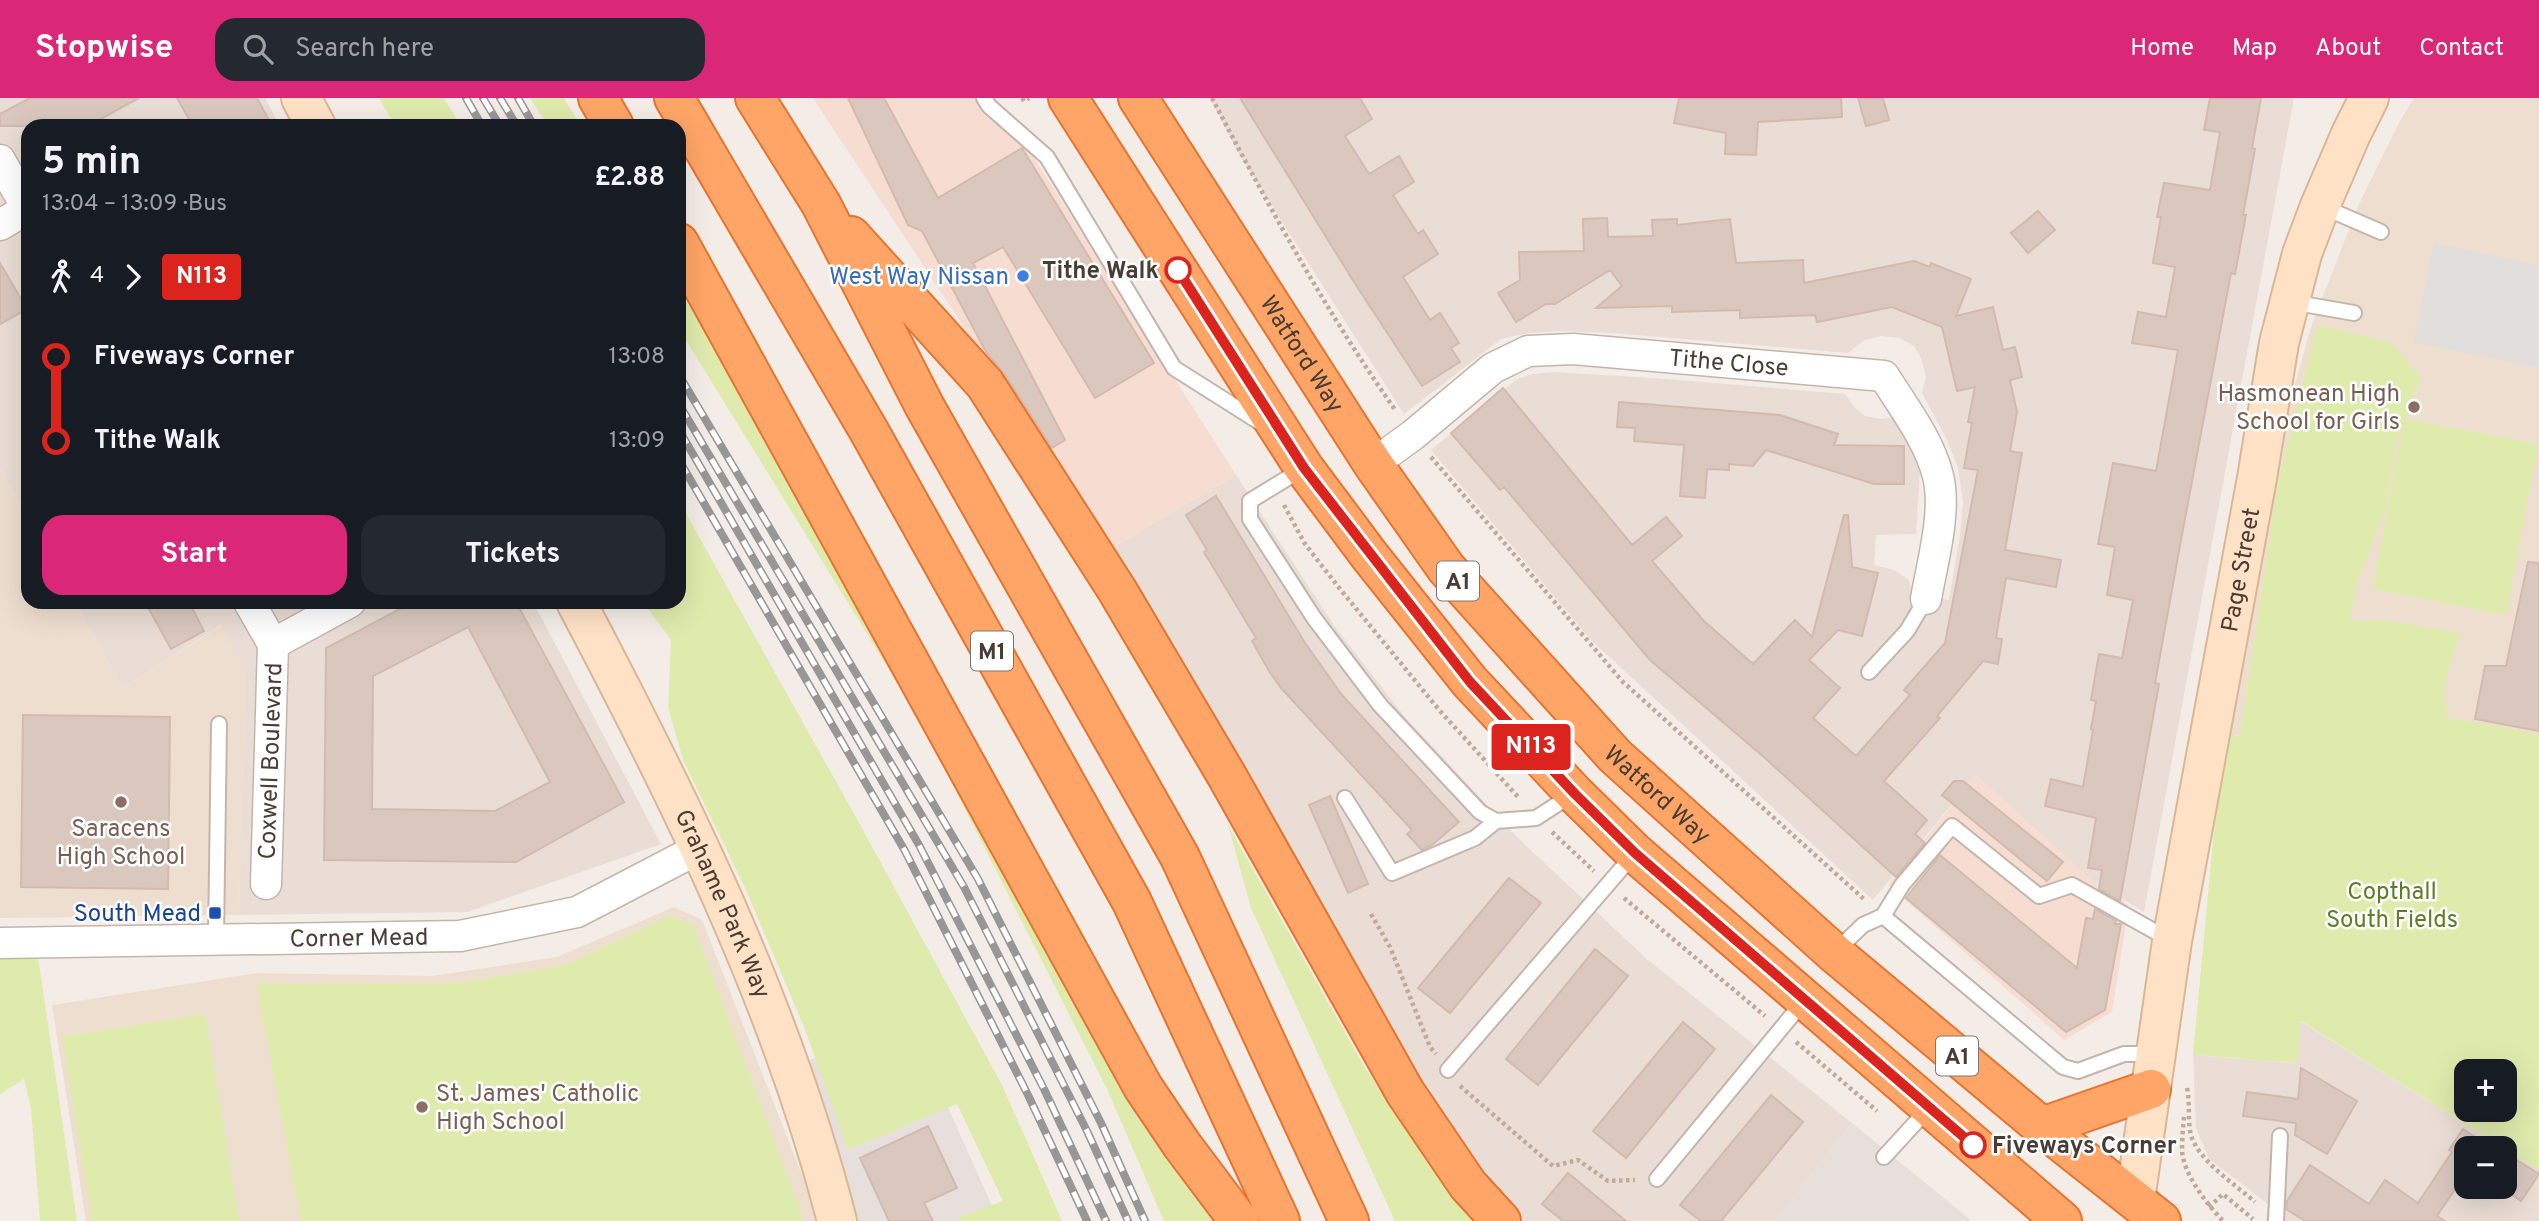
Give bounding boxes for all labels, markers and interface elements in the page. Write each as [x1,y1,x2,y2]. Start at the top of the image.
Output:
search box [215,18,705,81]
text: Stopwise [35,28,173,70]
icon: search [239,30,277,68]
text: Search here [295,33,434,66]
text: Home [2130,34,2194,64]
text: Map [2232,34,2277,64]
text: About [2315,34,2381,64]
text: Contact [2419,34,2504,64]
text: 5 min [42,139,141,188]
text: £2.88 [594,162,665,195]
text: 13:04 – 13:09 · Bus [42,190,227,219]
place label: Tithe Walk [1042,257,1159,287]
marker: Tithe Walk [1165,257,1191,283]
icon: walk [42,258,80,296]
icon: forward [114,258,152,296]
text: 4 [90,262,104,291]
text: N113 [176,262,227,292]
place label: West Way Nissan [829,263,1009,293]
marker: West Way Nissan [1015,268,1031,284]
street label: Watford Way [1252,291,1349,419]
text: Fiveways Corner [94,341,294,374]
text: 13:08 [609,343,665,372]
street label: Tithe Close [1667,344,1790,385]
place label: Hasmonean High School for Girls [2217,380,2400,438]
marker: Hasmonean High School for Girls [2406,399,2422,415]
text: Tithe Walk [94,425,221,458]
text: 13:09 [609,427,665,456]
street label: Page Street [2216,506,2268,635]
button: Start [42,515,347,595]
button: Tickets [361,515,665,595]
road number: A1 [1437,561,1479,601]
road number: M1 [971,632,1013,670]
street label: Coxwell Boulevard [254,662,290,860]
line badge: N113 [1482,724,1580,770]
text: N113 [1506,732,1556,762]
street label: Watford Way [1596,740,1716,852]
marker: Saracens High School [113,794,129,810]
street label: Grahame Park Way [667,805,776,1003]
place label: Saracens High School [57,815,185,873]
park label: Copthall South Fields [2326,878,2458,936]
place label: South Mead [74,900,201,930]
marker: South Mead [207,905,223,921]
street label: Corner Mead [289,923,429,956]
road number: A1 [1936,1037,1978,1076]
map controls [2454,1059,2517,1199]
button: + [2454,1059,2517,1122]
place label: St. James' Catholic High School [436,1080,639,1138]
marker: St. James' Catholic High School [414,1099,430,1115]
marker: Fiveways Corner [1960,1132,1986,1158]
place label: Fiveways Corner [1992,1132,2177,1162]
button: − [2454,1136,2517,1199]

